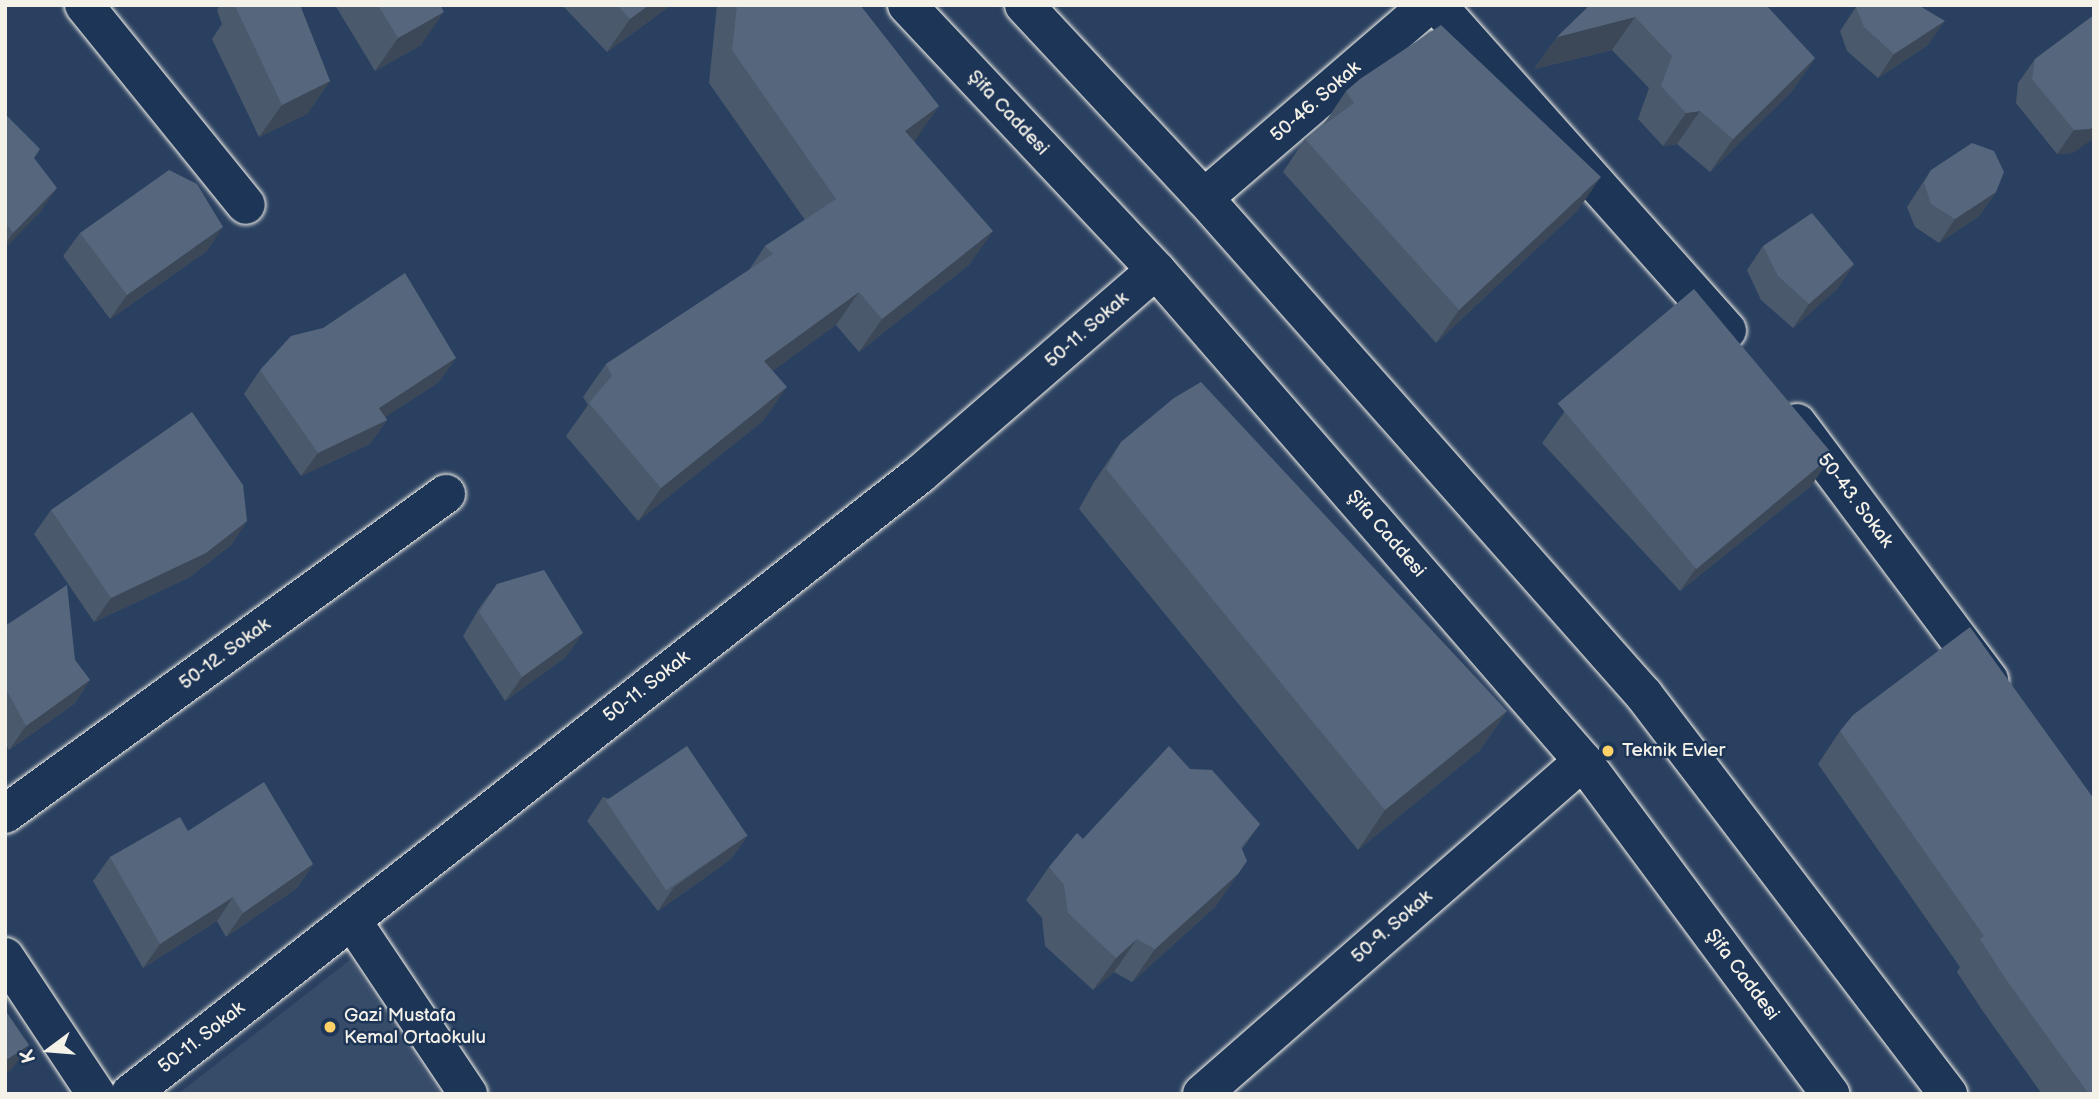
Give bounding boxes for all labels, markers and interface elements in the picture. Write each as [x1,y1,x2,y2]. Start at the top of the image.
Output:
street label: 50-46. Sokak [1266,57,1366,147]
street label: Şifa Caddesi [963,66,1053,160]
street label: 50-11. Sokak [1040,287,1134,373]
street label: 50-43. Sokak [1812,449,1898,553]
street label: Şifa Caddesi [1342,486,1430,582]
street label: 50-12. Sokak [175,613,275,695]
street label: 50-11. Sokak [599,646,695,728]
place label: Teknik Evler [1622,740,1725,762]
marker: Teknik Evler [1600,743,1616,759]
street label: 50-9. Sokak [1347,886,1437,968]
street label: Şifa Caddesi [1700,925,1784,1025]
street label: 50-11. Sokak [154,997,250,1079]
place label: Gazi Mustafa Kemal Ortaokulu [344,1005,486,1049]
north arrow [14,1015,84,1085]
marker: Gazi Mustafa Kemal Ortaokulu [322,1019,338,1035]
text: K [15,1047,41,1065]

